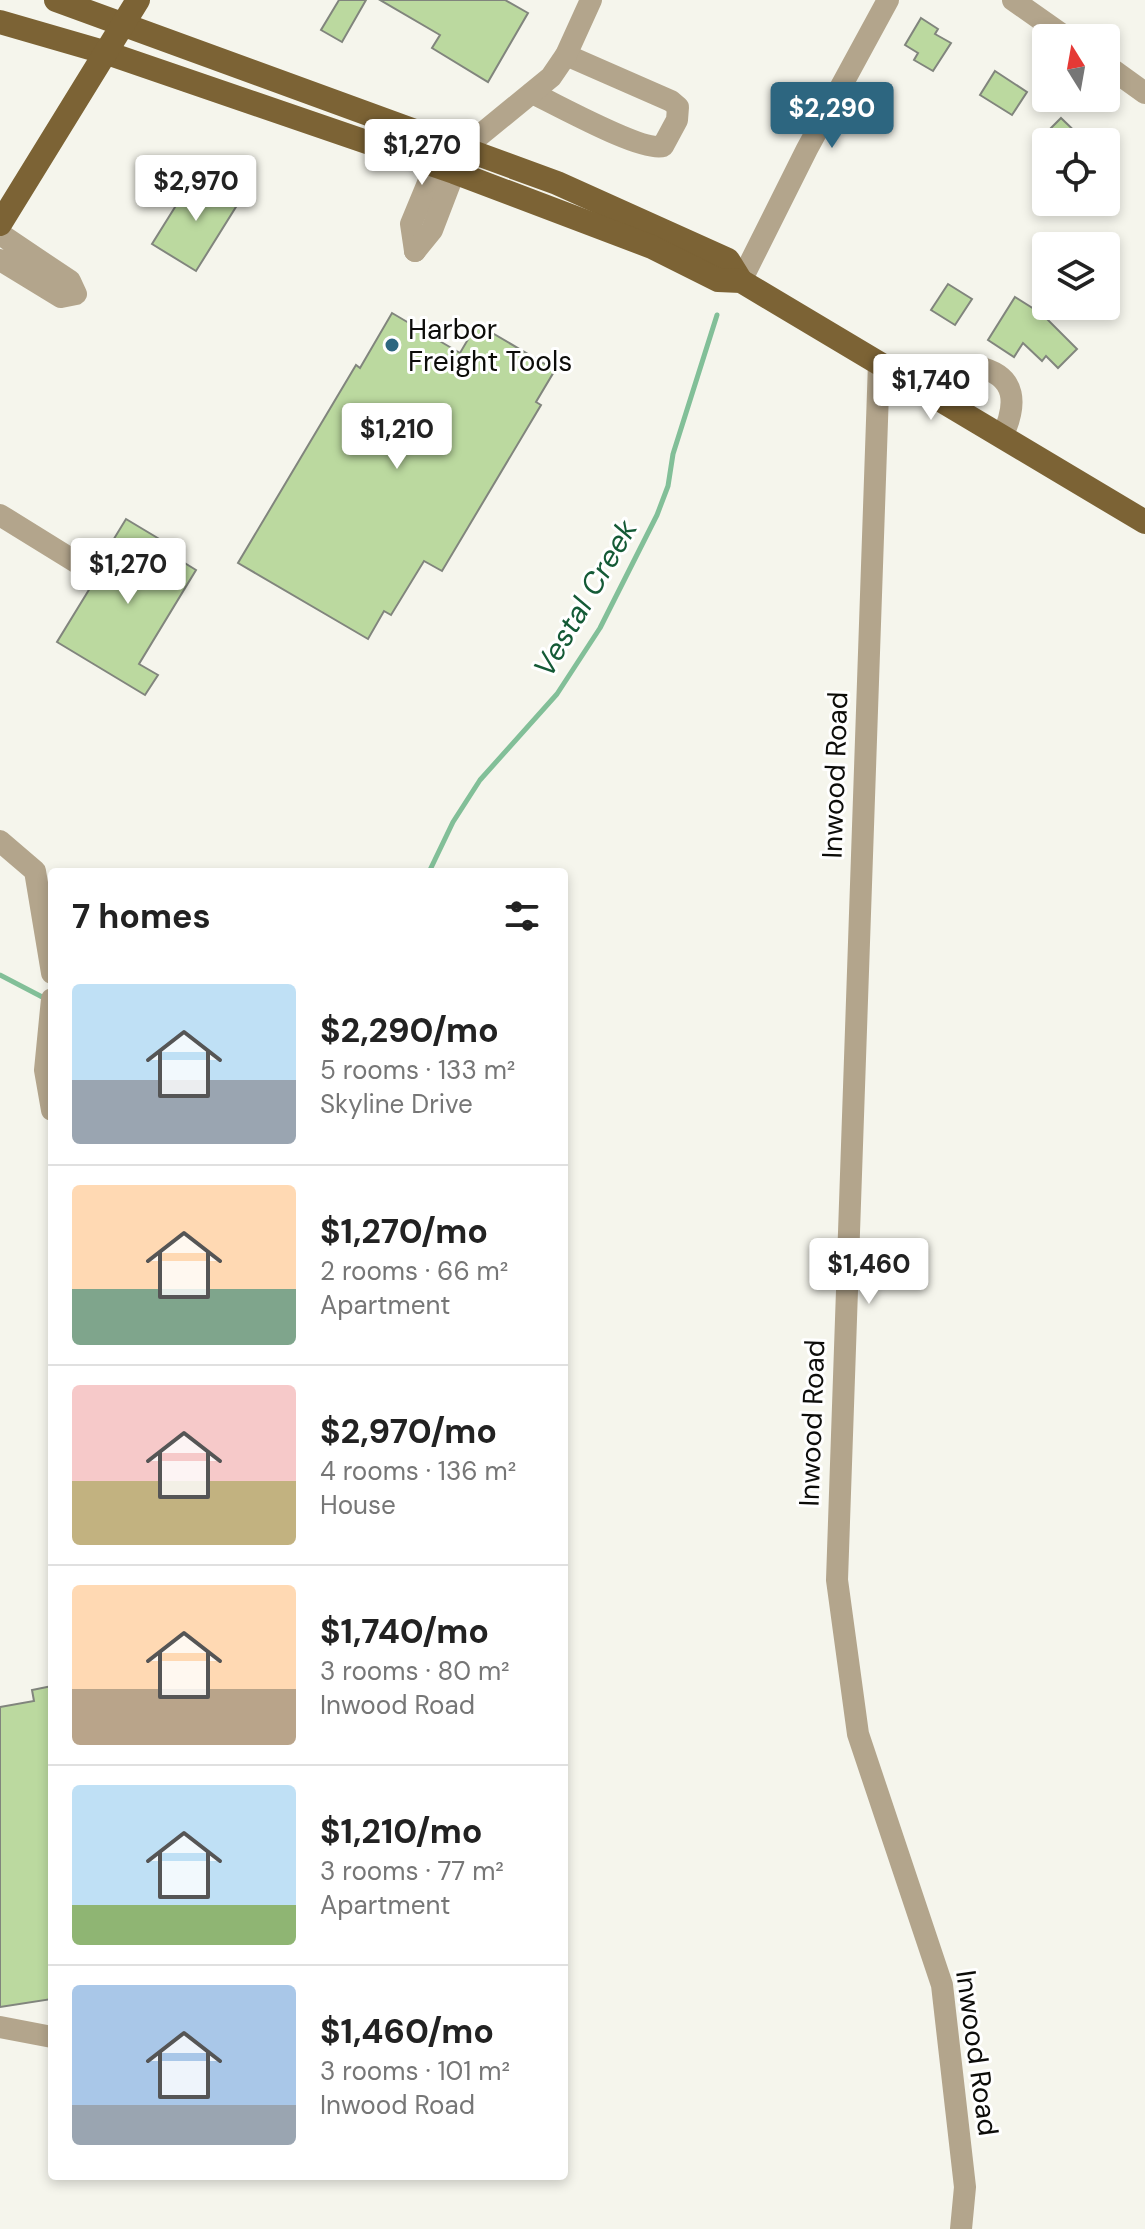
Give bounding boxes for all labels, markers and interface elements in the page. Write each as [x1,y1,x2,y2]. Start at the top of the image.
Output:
north arrow [1032,24,1120,112]
map controls [1032,24,1120,320]
pin: $2,290 [767,82,897,150]
text: $2,290 [789,91,875,125]
pin: $1,270 [357,119,487,187]
text: $1,270 [383,128,461,162]
button: locate [1032,128,1120,216]
pin: $2,970 [131,155,261,223]
text: $2,970 [153,164,239,198]
button: layers [1032,232,1120,320]
place label: Harbor Freight Tools [408,311,572,380]
marker: Harbor Freight Tools [383,336,401,354]
pin: $1,740 [866,354,996,422]
text: $1,740 [891,363,971,397]
pin: $1,210 [332,403,462,471]
text: $1,210 [360,412,434,446]
water label: Vestal Creek [524,512,646,684]
pin: $1,270 [63,538,193,606]
text: $1,270 [89,547,167,581]
street label: Inwood Road [814,691,856,859]
text: 7 homes [72,894,211,939]
icon: filters [500,894,544,938]
text: $2,290/mo [320,1008,499,1053]
icon: home [136,1016,232,1112]
text: 5 rooms · 133 m² [320,1053,515,1087]
text: Skyline Drive [320,1087,473,1121]
text: $1,270/mo [320,1209,488,1254]
icon: home [136,1217,232,1313]
pin: $1,460 [804,1238,934,1306]
text: $1,460 [827,1247,911,1281]
text: 2 rooms · 66 m² [320,1254,508,1288]
text: Apartment [320,1288,451,1322]
street label: Inwood Road [791,1339,833,1507]
text: $2,970/mo [320,1409,497,1454]
icon: home [136,1417,232,1513]
text: 4 rooms · 136 m² [320,1454,516,1488]
text: House [320,1488,396,1522]
text: $1,740/mo [320,1609,489,1654]
icon: home [136,1617,232,1713]
text: 3 rooms · 80 m² [320,1654,510,1688]
text: Inwood Road [320,1688,475,1722]
text: $1,210/mo [320,1809,482,1854]
icon: home [136,1817,232,1913]
text: 3 rooms · 77 m² [320,1854,504,1888]
text: Apartment [320,1888,451,1922]
street label: Inwood Road [947,1968,1007,2138]
text: $1,460/mo [320,2009,494,2054]
icon: home [136,2017,232,2113]
text: 3 rooms · 101 m² [320,2054,510,2088]
text: Inwood Road [320,2088,475,2122]

